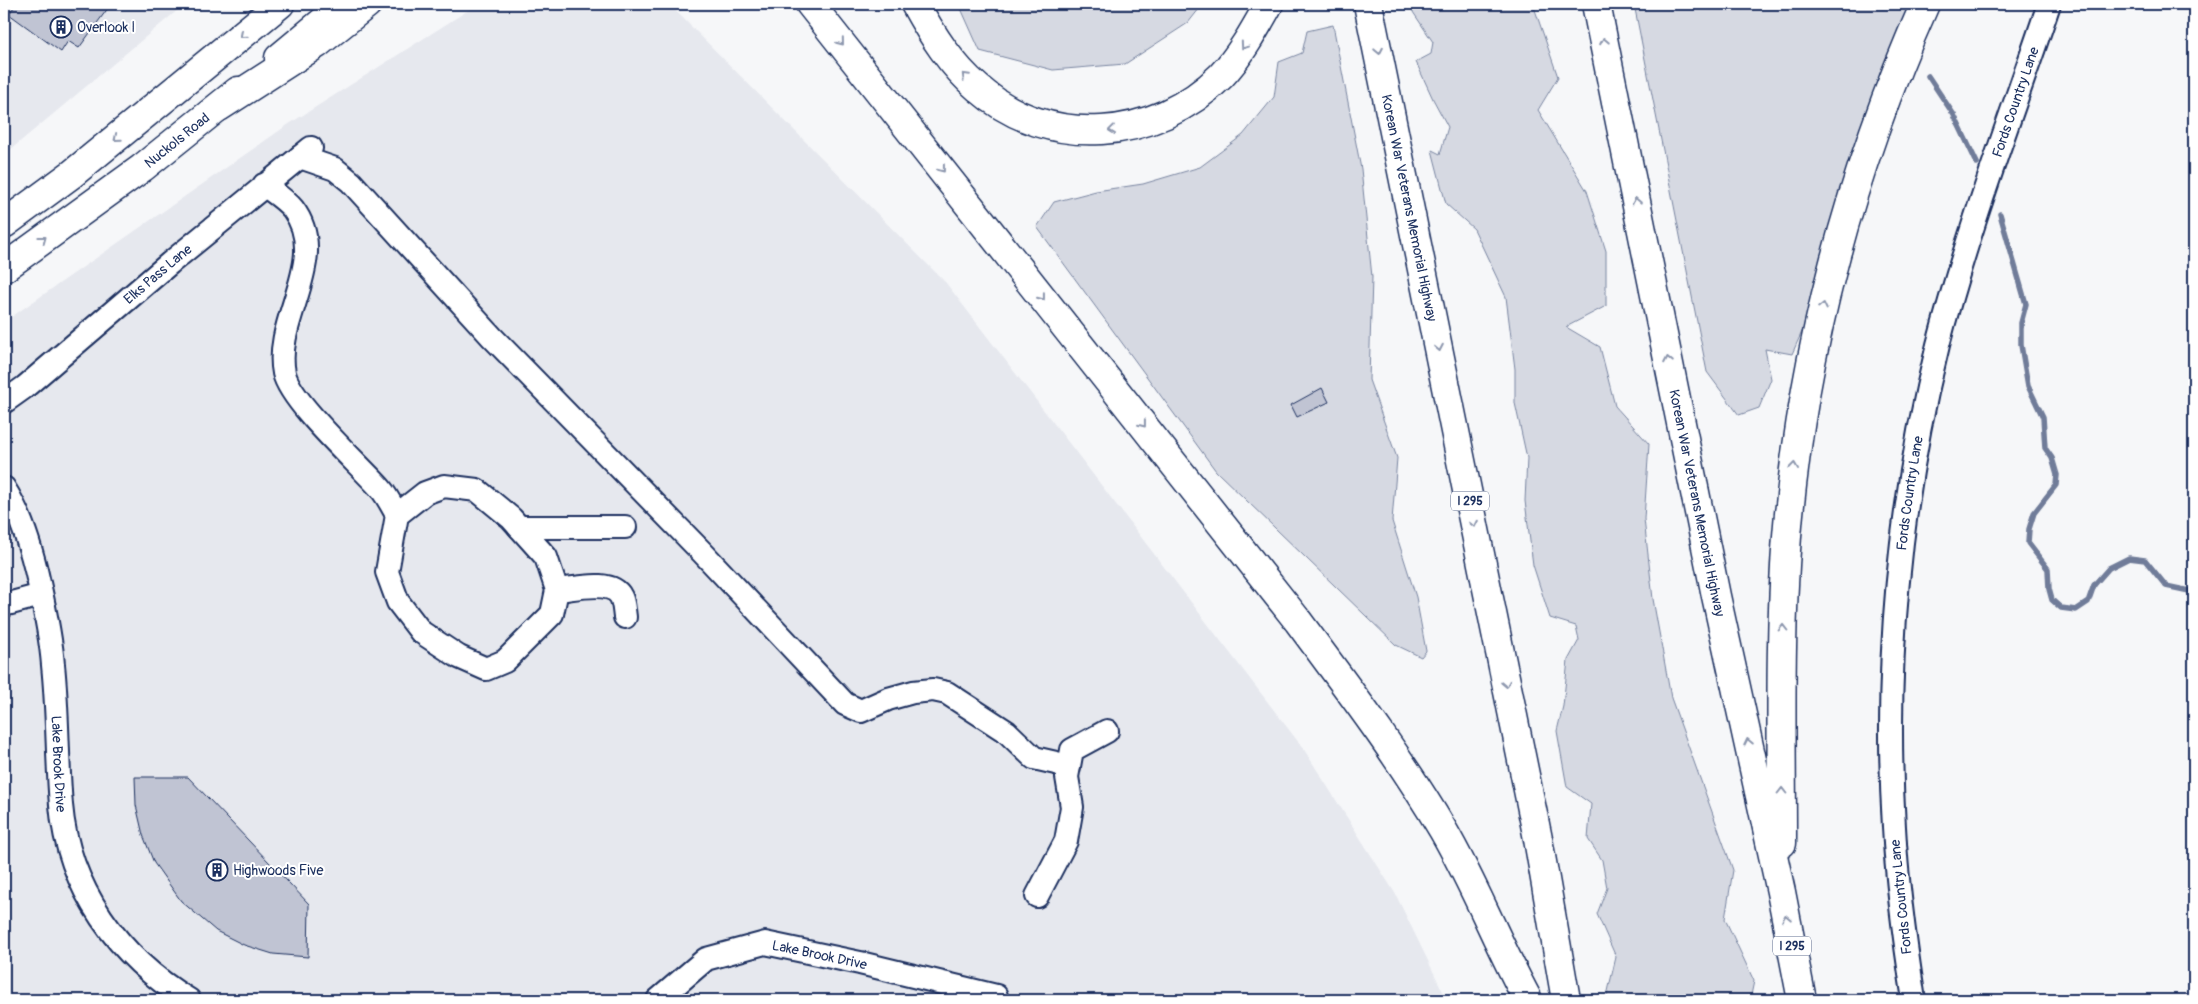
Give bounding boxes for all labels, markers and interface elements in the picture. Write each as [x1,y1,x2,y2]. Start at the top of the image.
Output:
building icon: Overlook I [49,15,73,39]
place label: Overlook I [77,19,135,36]
one-way arrow [239,29,248,38]
one-way arrow [835,36,844,45]
one-way arrow [1599,37,1609,46]
one-way arrow [1241,40,1250,49]
street label: Fords Country Lane [1988,45,2042,160]
one-way arrow [1373,47,1383,56]
one-way arrow [962,72,971,81]
street label: Korean War Veterans Memorial Highway [1378,93,1441,323]
street label: Nuckols Road [141,109,213,171]
one-way arrow [1107,124,1115,135]
one-way arrow [114,133,123,141]
one-way arrow [936,163,944,172]
one-way arrow [1631,196,1642,205]
one-way arrow [37,236,47,245]
street label: Elks Pass Lane [120,240,195,308]
one-way arrow [1037,291,1045,300]
one-way arrow [1817,302,1828,311]
one-way arrow [1433,343,1443,352]
one-way arrow [1663,356,1674,364]
street label: Korean War Veterans Memorial Highway [1666,388,1729,618]
one-way arrow [1137,419,1146,428]
street label: Fords Country Lane [1893,434,1927,551]
one-way arrow [1788,462,1799,470]
road number: I 295 [1451,492,1489,511]
one-way arrow [1468,520,1479,529]
one-way arrow [1778,624,1788,632]
one-way arrow [1501,679,1511,688]
street label: Lake Brook Drive [48,715,70,813]
one-way arrow [1743,737,1754,746]
one-way arrow [1777,786,1787,794]
street label: Fords Country Lane [1886,839,1915,955]
building icon: Highwoods Five [205,858,229,882]
place label: Highwoods Five [233,862,323,879]
one-way arrow [1782,914,1792,922]
street label: Lake Brook Drive [770,936,869,973]
road number: I 295 [1773,936,1811,956]

